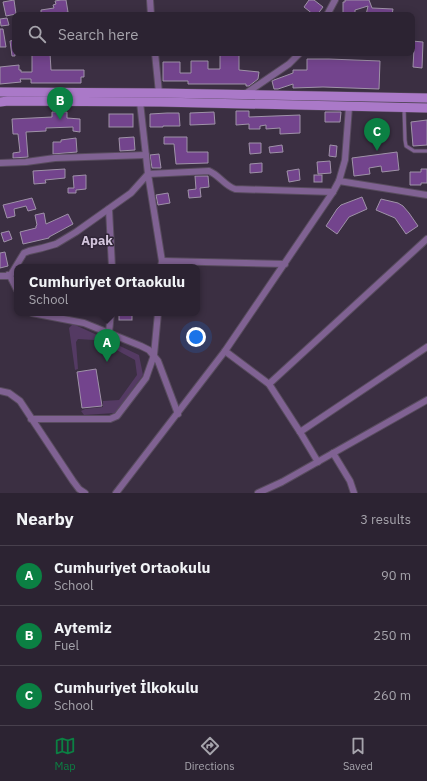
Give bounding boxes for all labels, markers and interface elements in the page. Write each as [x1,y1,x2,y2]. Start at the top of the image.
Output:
search box [12,12,415,56]
icon: search [26,23,48,45]
text: Search here [58,25,138,44]
pin: B [47,87,73,120]
pin: C [364,118,390,151]
district label: Apak [81,232,113,249]
popup [14,264,200,316]
text: Cumhuriyet Ortaokulu [29,272,185,291]
text: School [29,291,68,308]
your location [186,327,206,347]
pin: A [94,329,120,362]
text: Nearby [16,508,74,530]
text: 3 results [360,511,411,528]
text: Cumhuriyet Ortaokulu [54,558,210,577]
text: A [25,567,33,584]
text: 90 m [381,567,411,584]
text: School [54,577,94,594]
text: Aytemiz [54,618,112,637]
text: B [25,627,33,644]
text: 250 m [373,627,411,644]
text: Fuel [54,637,79,654]
text: Cumhuriyet İlkokulu [54,678,199,697]
text: C [25,687,33,704]
text: 260 m [373,687,411,704]
text: School [54,697,94,714]
tab: Map [54,735,76,773]
tab: Directions [184,735,235,773]
tab: Saved [343,735,373,773]

